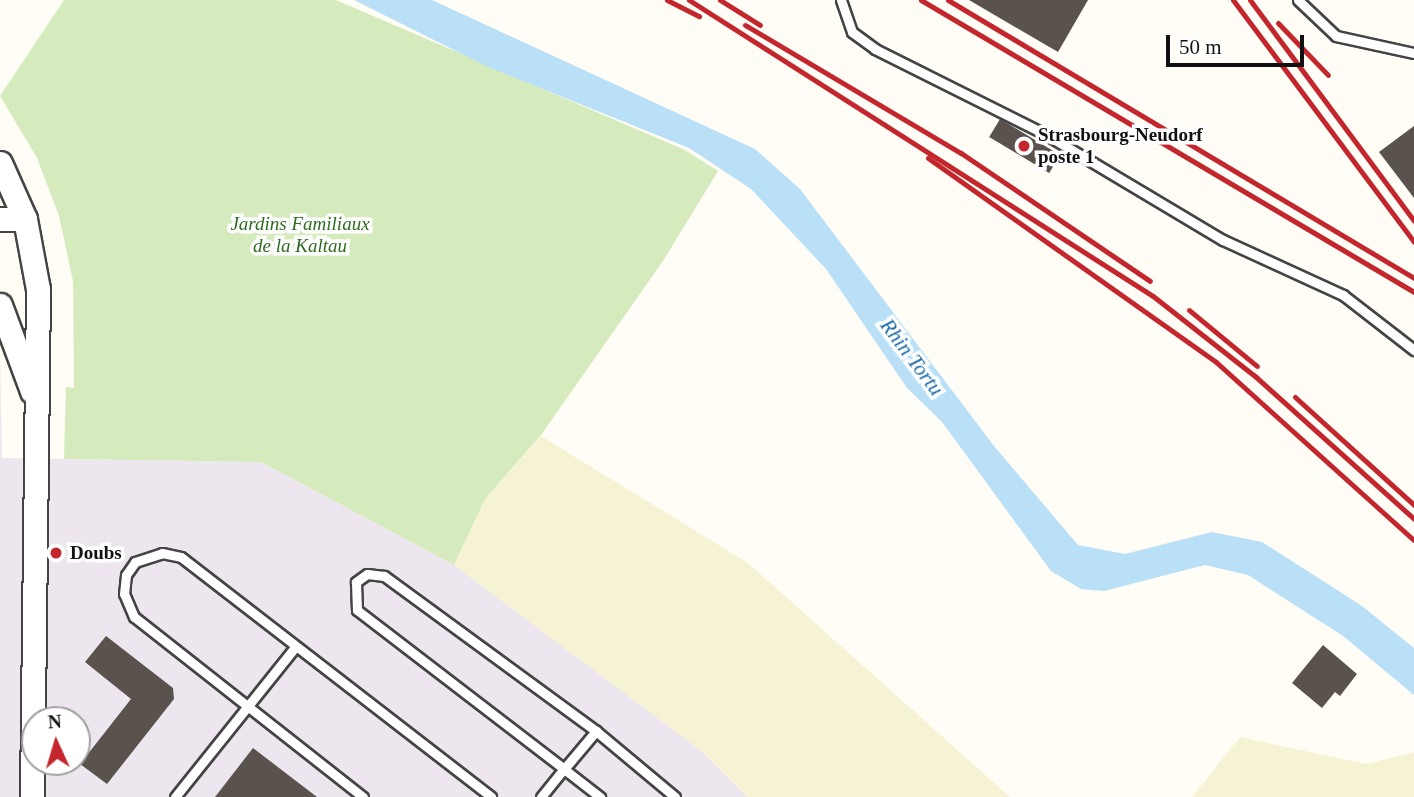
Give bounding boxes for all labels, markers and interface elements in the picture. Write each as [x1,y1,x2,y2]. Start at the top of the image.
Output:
scale bar [1169,21,1307,65]
text: 50 m [1179,35,1222,59]
place label: Strasbourg-Neudorf poste 1 [1038,124,1203,168]
marker: Strasbourg-Neudorf poste 1 [1016,138,1032,154]
park label: Jardins Familiaux de la Kaltau [230,213,370,257]
water label: Rhin Tortu [875,314,949,400]
place label: Doubs [70,542,122,564]
marker: Doubs [48,545,64,561]
north arrow [21,706,91,776]
text: N [47,711,62,733]

